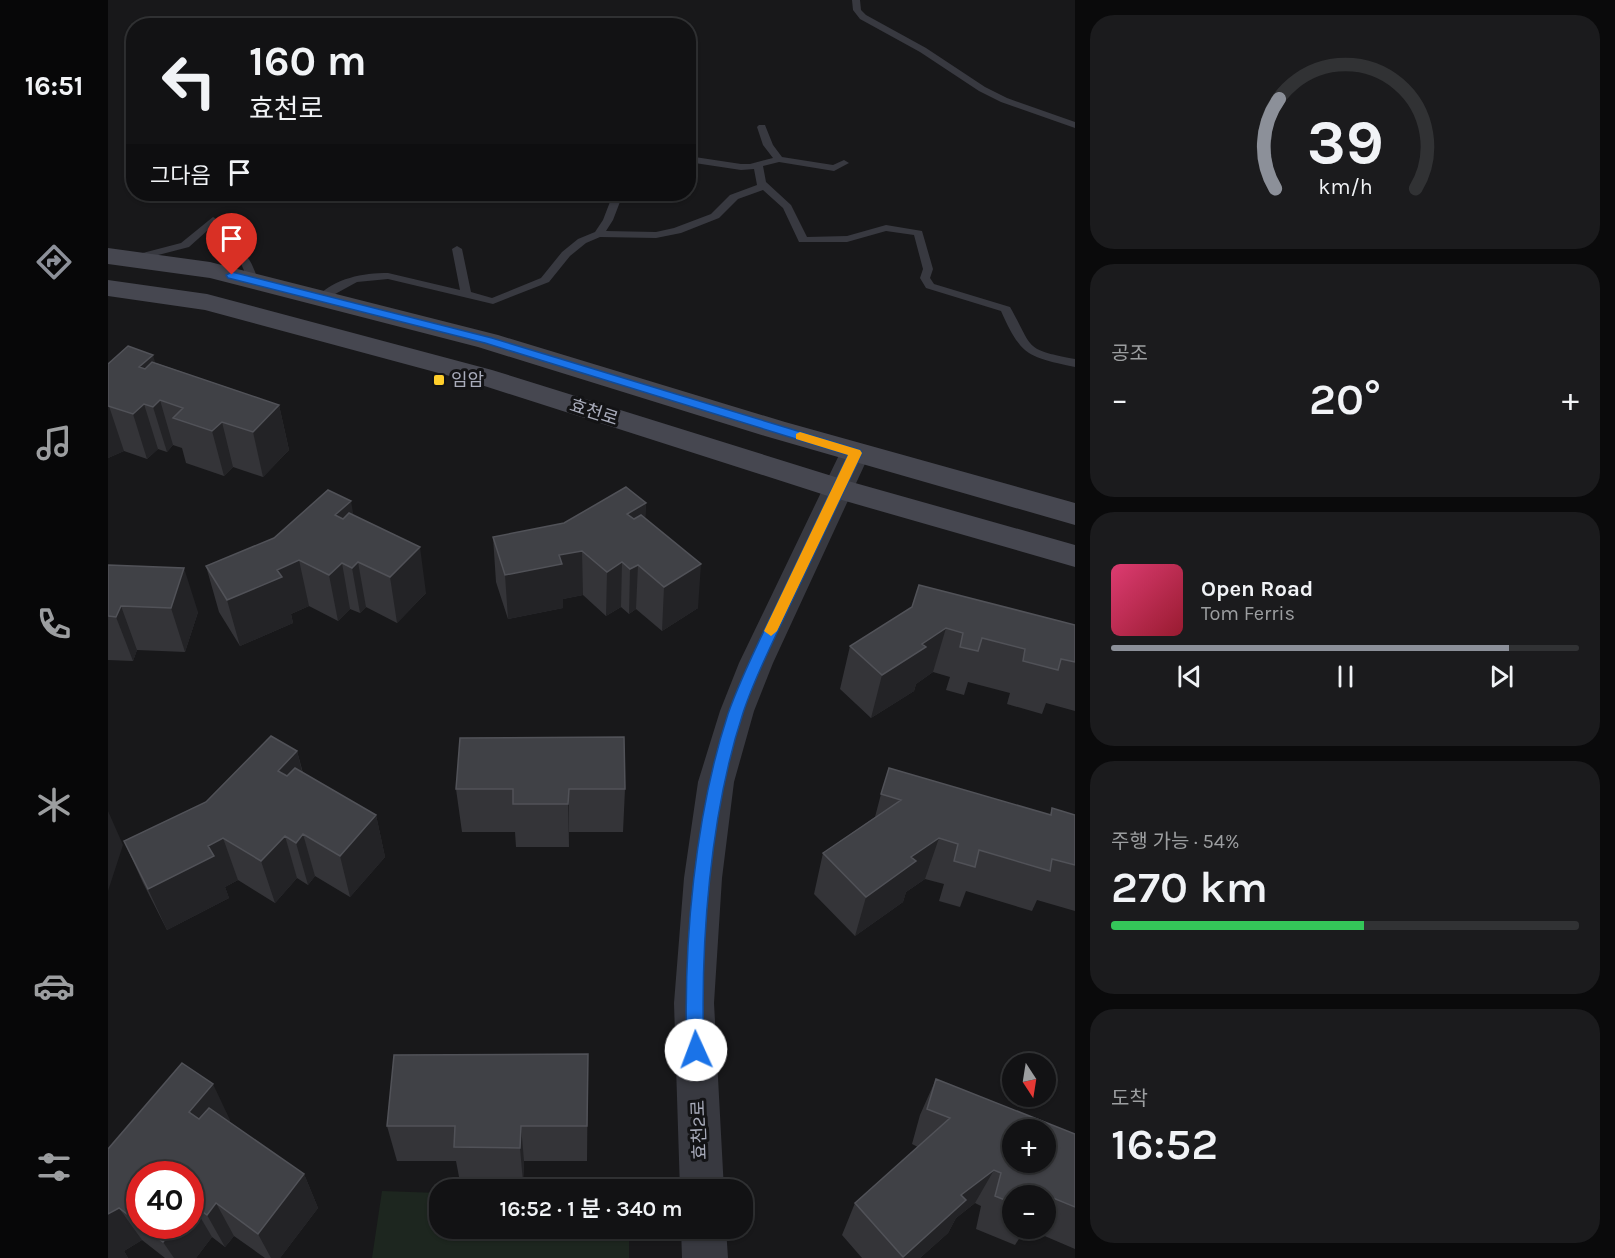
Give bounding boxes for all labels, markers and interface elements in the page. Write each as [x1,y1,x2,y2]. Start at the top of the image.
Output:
text: 160 m [249,36,367,86]
icon: left [150,42,228,120]
text: 16:51 [25,70,83,102]
text: 효천로 [249,93,324,125]
text: 39 [1307,106,1383,179]
icon: arrive [223,156,256,189]
text: 그다음 [150,163,211,189]
text: km/h [1318,174,1372,199]
pin [206,213,257,275]
icon: arrive [215,222,248,255]
icon: directions [33,241,75,283]
text: 공조 [1111,342,1148,365]
place label: 임암 [451,369,484,391]
marker: 임암 [432,373,446,387]
text: 20° [1309,373,1381,425]
text: − [1111,380,1128,418]
text: + [1562,380,1579,418]
street label: 효천로 [567,394,621,430]
icon: music [33,422,75,464]
text: Open Road [1201,576,1313,602]
text: Tom Ferris [1201,602,1295,625]
icon: phone [33,603,75,645]
icon: previous [1173,660,1206,693]
icon: pause [1329,660,1362,693]
icon: next [1485,660,1518,693]
icon: climate [33,784,75,826]
text: 주행 가능 · 54% [1111,830,1239,853]
text: 270 km [1111,861,1268,913]
icon: car [33,965,75,1007]
position arrow [664,1018,728,1082]
north arrow [1002,1053,1056,1107]
map controls [1002,1053,1056,1239]
text: 도착 [1111,1087,1148,1110]
street label: 효천2로 [687,1100,711,1160]
text: 16:52 [1111,1118,1218,1170]
button: + [1002,1119,1056,1173]
icon: filters [33,1146,75,1188]
speed limit sign: 40 [126,1161,204,1239]
button: − [1002,1185,1056,1239]
text: 16:52 · 1 분 · 340 m [499,1196,683,1222]

